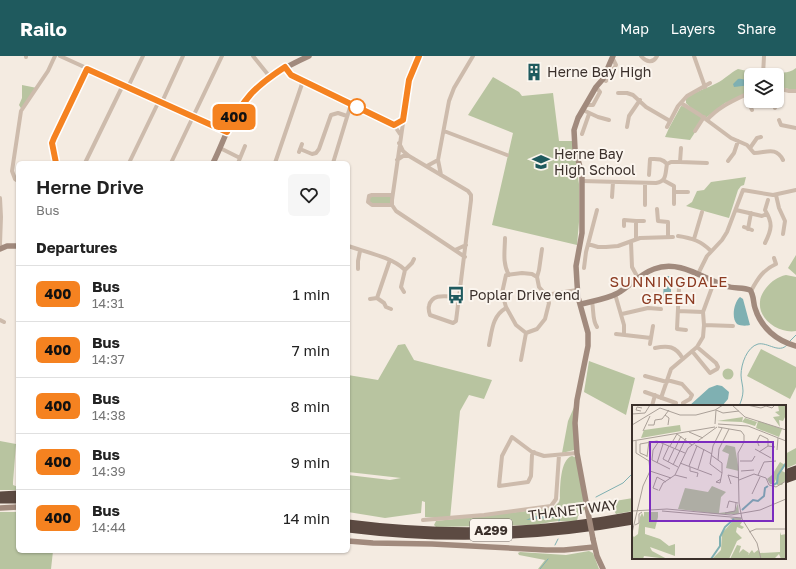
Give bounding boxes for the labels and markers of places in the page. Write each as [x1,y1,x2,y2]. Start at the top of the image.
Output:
building icon: Herne Bay High [524,62,544,82]
place label: Herne Bay High [547,63,651,80]
unlabelled marker [348,98,366,116]
place label: Herne Bay High School [554,145,636,178]
school or university icon: Herne Bay High School [531,152,551,172]
bus stop icon: Poplar Drive end [446,285,466,305]
place label: Poplar Drive end [469,286,580,303]

